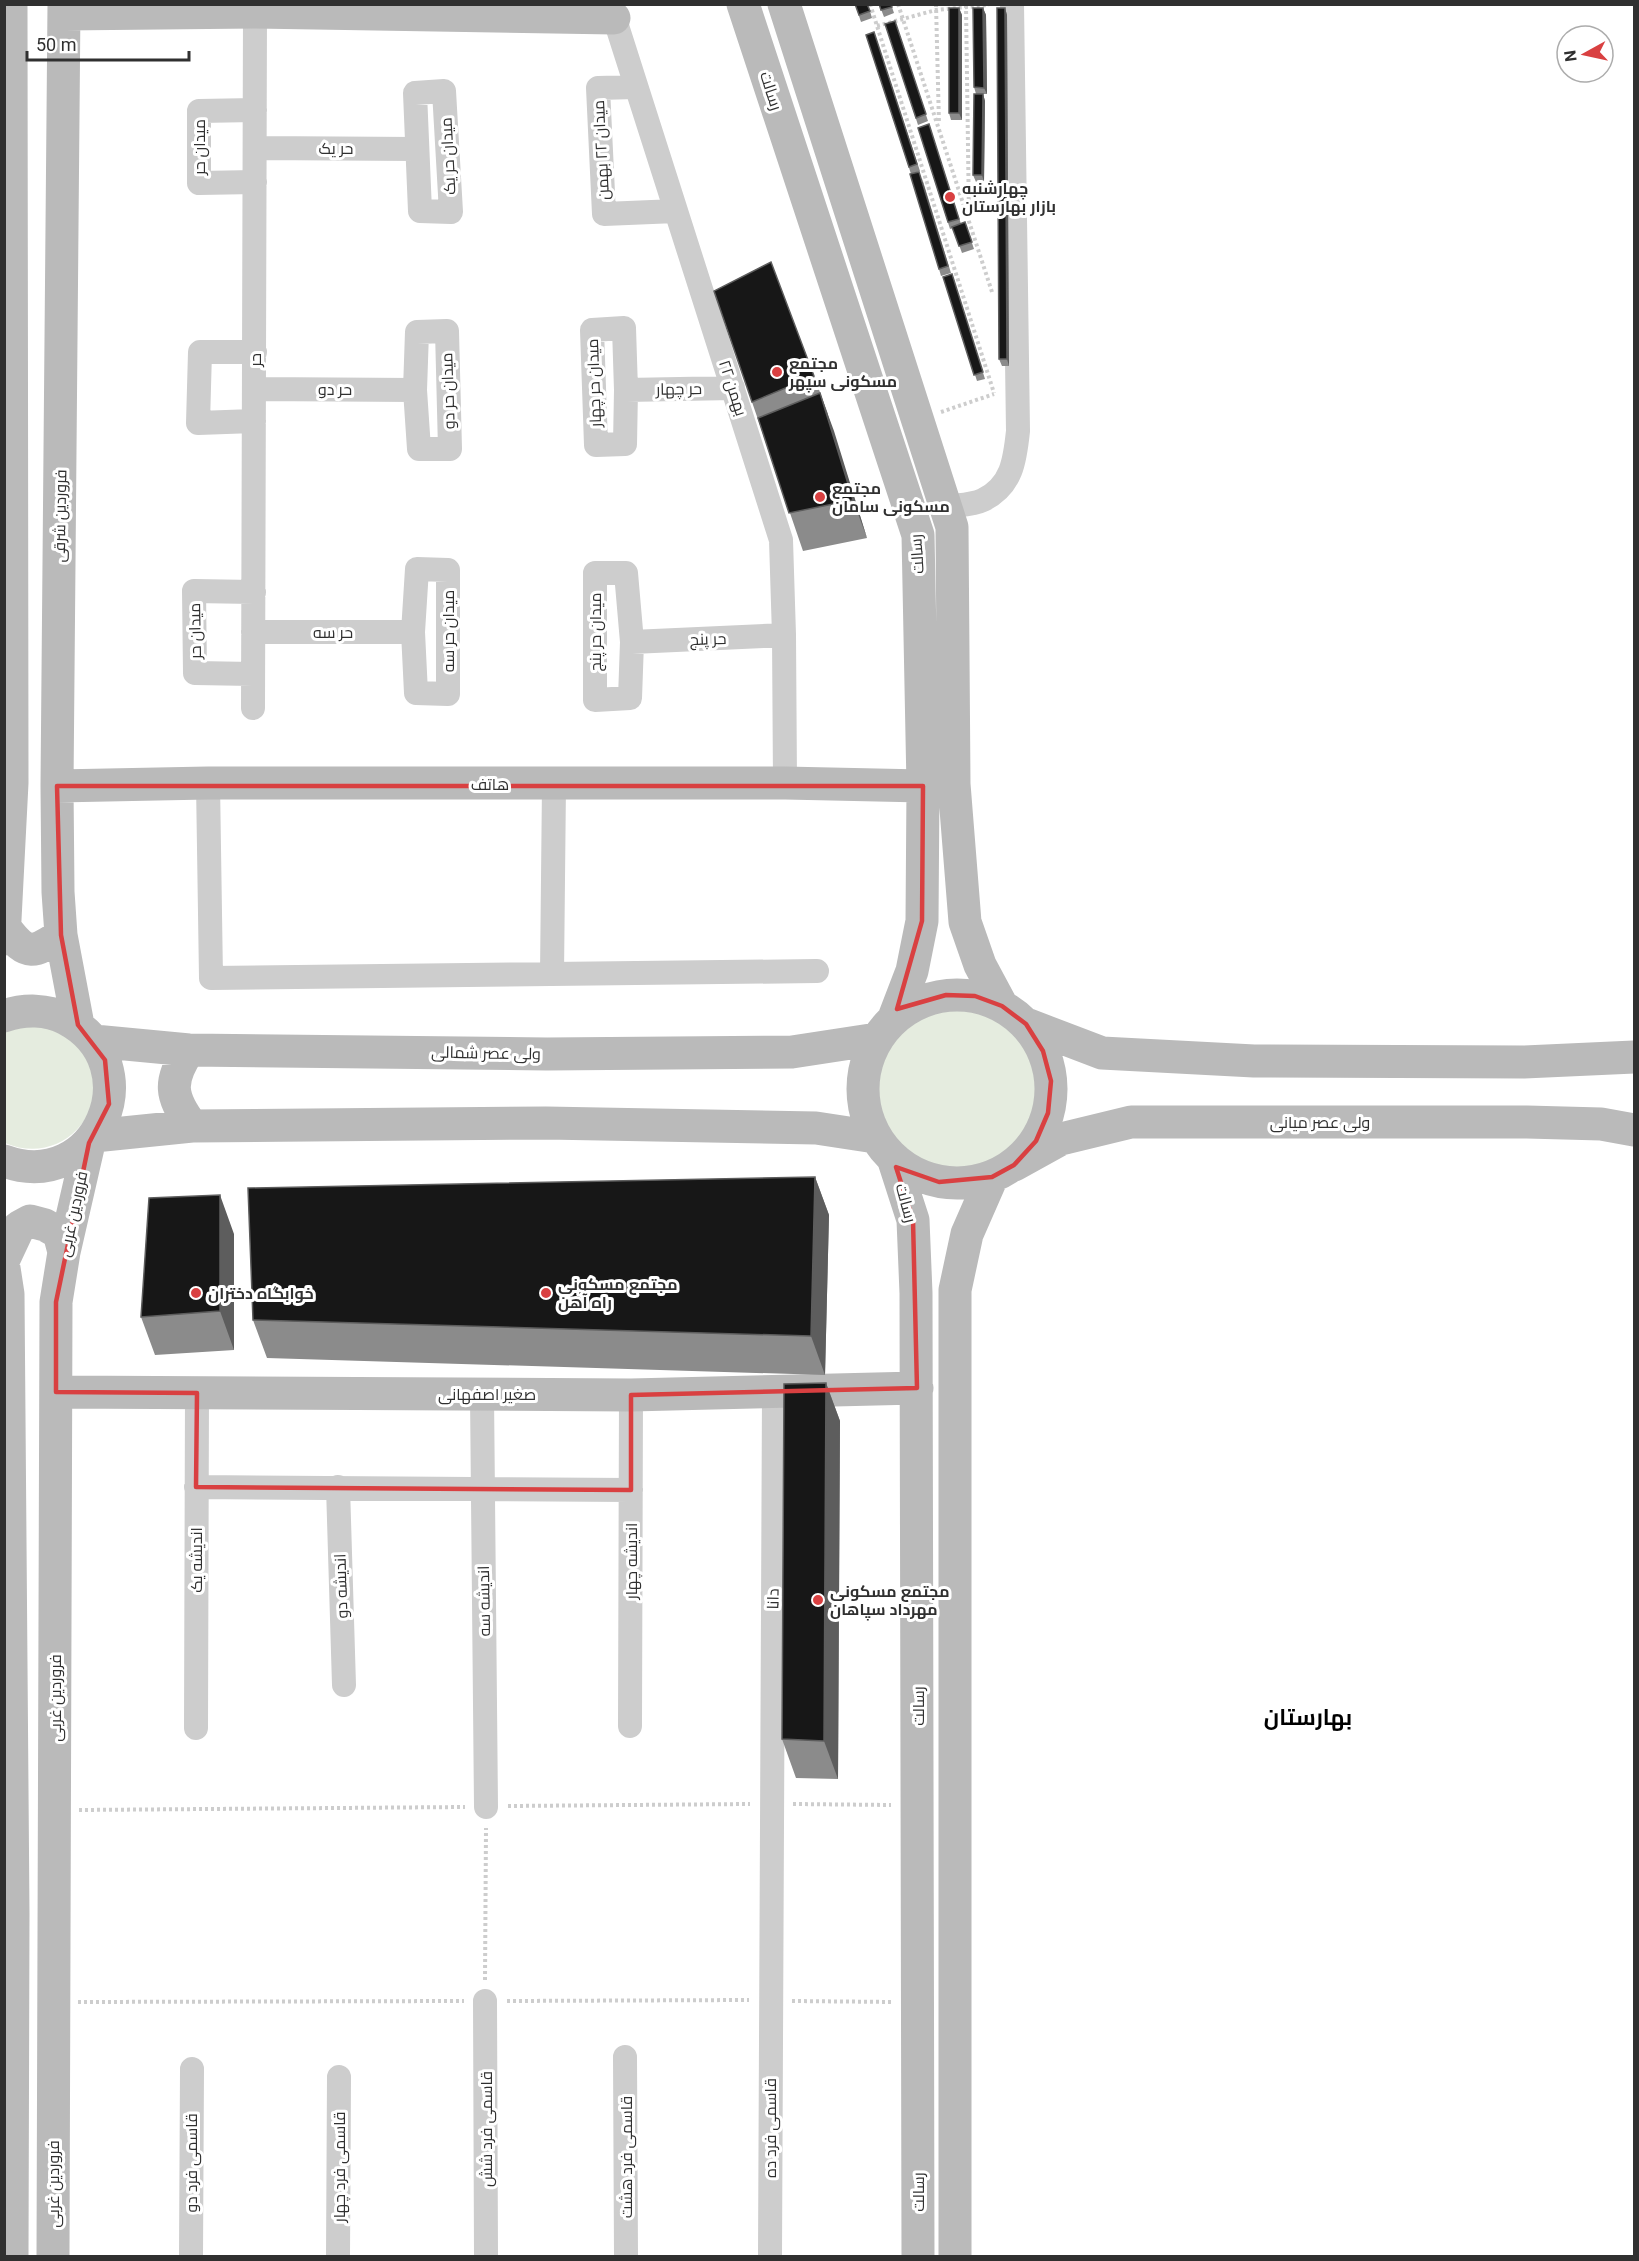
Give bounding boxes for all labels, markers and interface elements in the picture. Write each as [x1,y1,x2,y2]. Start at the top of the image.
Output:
scale bar [27,24,189,62]
north arrow [1555,24,1615,84]
text: 50 m [36,34,76,55]
text: N [1560,49,1581,63]
street label: رسالت [756,69,786,113]
street label: میدان ۲۲ بهمن [589,99,614,200]
street label: میدان حر یک [436,117,461,195]
street label: میدان حر [190,119,210,176]
street label: حر یک [319,139,354,158]
place label: چهارشنبه بازار بهارستان [962,179,1056,216]
marker: چهارشنبه بازار بهارستان [943,190,957,204]
street label: میدان حر چهار [583,338,607,429]
street label: میدان حر دو [437,352,460,430]
street label: حر [246,353,265,368]
place label: مجتمع مسکونی سپهر [788,354,897,393]
street label: ۲۲ بهمن [714,358,751,419]
marker: مجتمع مسکونی سپهر [770,365,784,379]
street label: حر چهار [655,379,702,401]
street label: حر دو [318,380,352,399]
street label: فروردین شرقی [50,469,71,563]
place label: مجتمع مسکونی سامان [832,479,950,516]
marker: مجتمع مسکونی سامان [813,490,827,504]
street label: رسالت [906,534,928,574]
street label: میدان حر سه [439,590,459,672]
street label: میدان حر پنج [586,592,607,672]
street label: میدان حر [185,603,206,660]
street label: حر سه [313,623,353,642]
street label: حر پنج [689,629,727,651]
street label: هاتف [471,775,509,794]
street label: ولی عصر شمالی [431,1043,541,1064]
street label: ولی عصر میانی [1270,1113,1370,1133]
street label: فروردین غربی [55,1169,92,1259]
street label: رسالت [892,1181,920,1225]
place label: مجتمع مسکونی راه آهن [558,1275,678,1312]
place label: خوابگاه دختران [208,1284,314,1303]
marker: خوابگاه دختران [189,1286,203,1300]
marker: مجتمع مسکونی راه آهن [539,1286,553,1300]
street label: صغیر اصفهانی [438,1385,536,1405]
street label: اندیشه چهار [622,1523,643,1600]
street label: اندیشه یک [187,1527,206,1593]
street label: اندیشه دو [330,1553,352,1619]
street label: اندیشه سه [474,1565,494,1637]
place label: مجتمع مسکونی مهرداد سپاهان [830,1582,950,1621]
street label: دانا [763,1588,783,1610]
marker: مجتمع مسکونی مهرداد سپاهان [811,1593,825,1607]
street label: فروردین غربی [46,1654,66,1742]
street label: رسالت [909,1686,928,1726]
district label: بهارستان [1264,1705,1352,1731]
street label: قاسمی فرد شش [477,2071,497,2187]
street label: قاسمی فرد ده [761,2078,781,2178]
street label: قاسمی فرد هشت [617,2096,637,2218]
street label: قاسمی فرد چهار [330,2111,351,2224]
street label: قاسمی فرد دو [182,2113,202,2213]
street label: فروردین غربی [44,2140,64,2228]
street label: رسالت [909,2172,928,2212]

